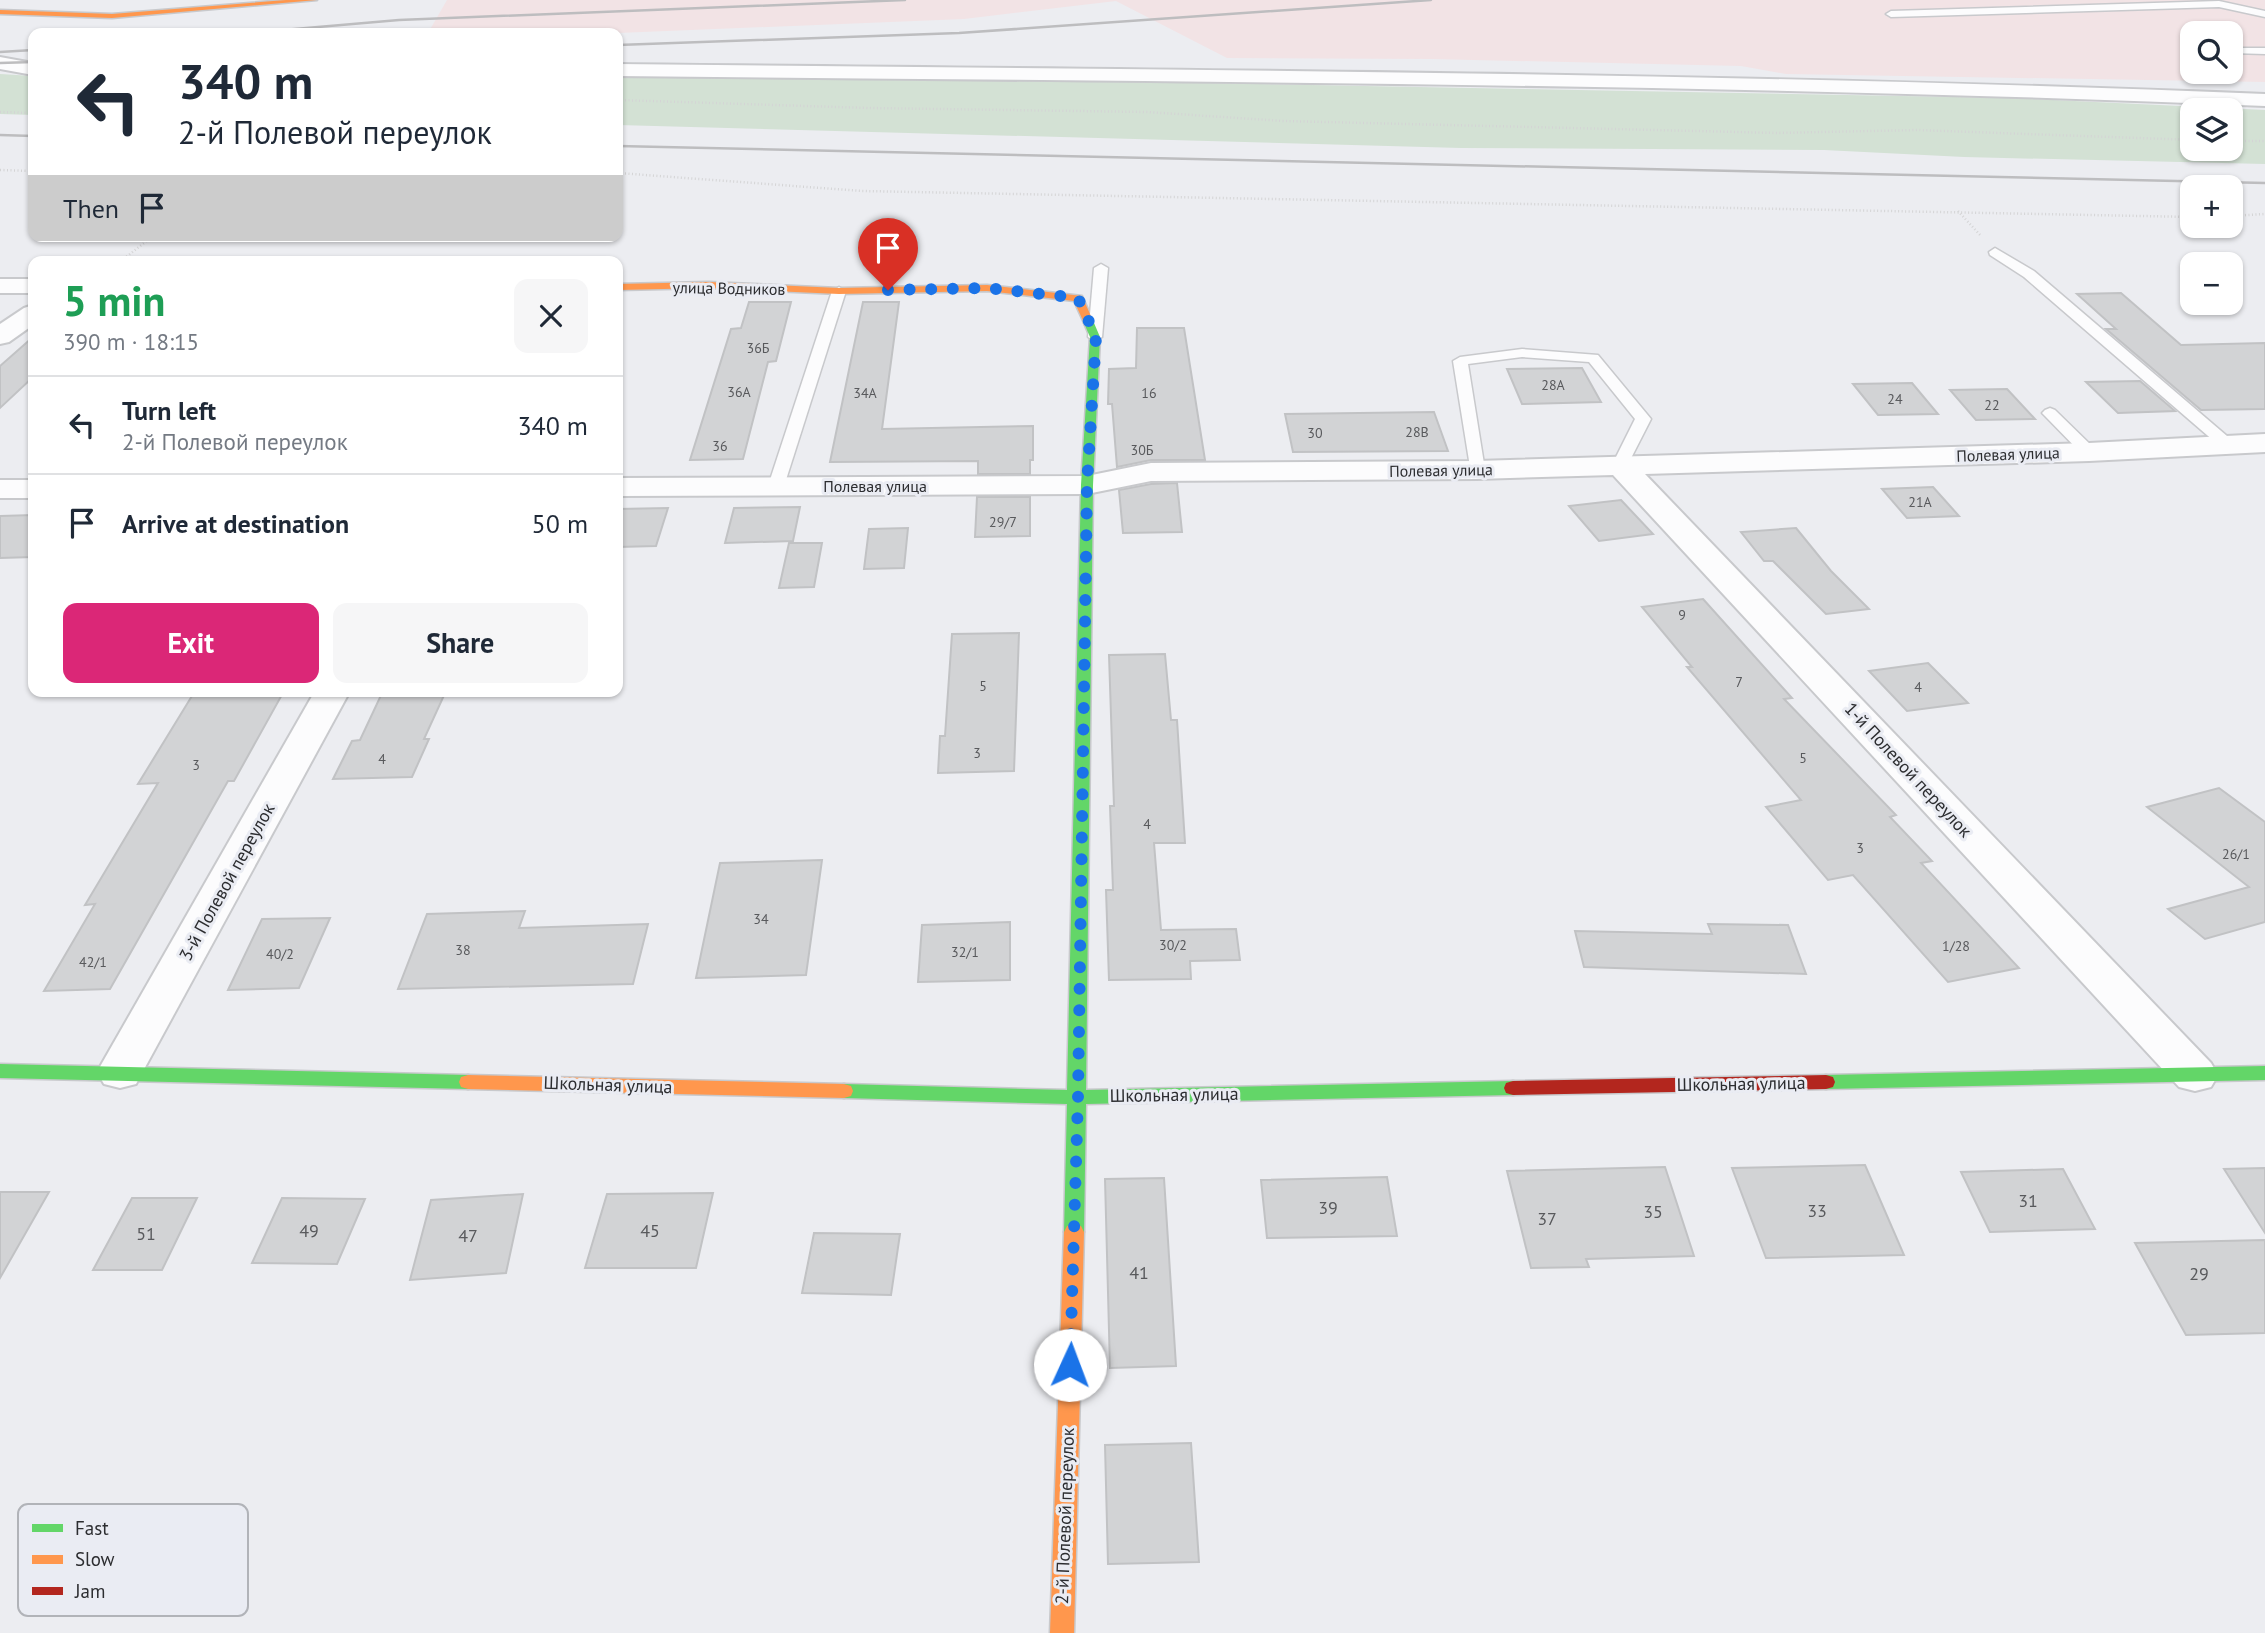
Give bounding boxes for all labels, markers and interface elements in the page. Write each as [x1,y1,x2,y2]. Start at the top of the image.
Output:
map controls [2180,21,2243,315]
button: search [2180,21,2243,84]
text: 340 m [178,49,313,113]
icon: left [63,56,154,147]
button: layers [2180,98,2243,161]
text: 2-й Полевой переулок [178,111,492,153]
button: + [2180,175,2243,238]
icon: arrive [133,189,171,227]
text: Then [63,192,119,225]
pin [858,218,918,290]
icon: arrive [869,229,907,267]
button: − [2180,252,2243,315]
text: 5 min [63,273,165,328]
street label: улица Водников [672,277,786,299]
button: close [514,279,588,353]
text: 390 m · 18:15 [63,327,199,356]
house number: 36Б [747,339,770,357]
house number: 28А [1541,376,1566,394]
house number: 36А [727,383,752,401]
house number: 34А [853,384,878,402]
house number: 16 [1141,384,1157,402]
house number: 24 [1887,390,1903,408]
text: Turn left [122,394,216,427]
house number: 22 [1984,396,2000,414]
icon: left [63,406,101,444]
text: 340 m [517,409,588,442]
house number: 28В [1405,423,1429,441]
house number: 30 [1307,424,1323,442]
text: 2-й Полевой переулок [122,427,348,456]
house number: 36 [712,437,728,455]
house number: 30Б [1131,441,1154,459]
street label: Полевая улица [1956,442,2060,466]
street label: Полевая улица [1389,459,1493,481]
street label: Полевая улица [823,476,927,496]
house number: 21А [1908,493,1933,511]
icon: arrive [63,504,101,542]
text: Arrive at destination [122,507,349,540]
text: 50 m [532,507,588,540]
house number: 29/7 [989,513,1017,531]
button: Exit [63,603,319,683]
button: Share [333,603,588,683]
house number: 9 [1678,606,1686,624]
house number: 7 [1735,673,1743,691]
house number: 5 [979,677,987,695]
house number: 4 [1914,678,1922,696]
street label: 1-й Полевой переулок [1840,697,1977,842]
house number: 3 [973,744,981,762]
house number: 5 [1799,749,1807,767]
house number: 4 [378,750,386,768]
house number: 3 [192,756,200,774]
street label: 3-й Полевой переулок [174,799,280,965]
house number: 4 [1143,815,1151,833]
house number: 3 [1856,839,1864,857]
house number: 26/1 [2222,845,2250,863]
house number: 34 [753,910,769,928]
house number: 30/2 [1159,936,1187,954]
house number: 1/28 [1942,937,1970,955]
house number: 38 [455,941,471,959]
house number: 32/1 [951,943,979,961]
house number: 40/2 [266,945,294,963]
house number: 42/1 [79,953,107,971]
street label: Школьная улица [543,1071,673,1098]
street label: Школьная улица [1676,1071,1806,1096]
street label: Школьная улица [1109,1082,1239,1107]
house number: 31 [2018,1189,2038,1212]
house number: 39 [1318,1196,1338,1219]
house number: 33 [1807,1199,1827,1222]
house number: 35 [1643,1200,1663,1223]
house number: 37 [1537,1207,1557,1230]
house number: 49 [299,1219,319,1242]
house number: 45 [640,1219,660,1242]
house number: 51 [136,1222,156,1245]
house number: 47 [458,1224,478,1247]
house number: 41 [1129,1261,1149,1284]
house number: 29 [2189,1262,2209,1285]
position arrow [1033,1328,1107,1402]
street label: 2-й Полевой переулок [1050,1427,1079,1605]
legend [18,1504,248,1616]
text: Fast [75,1516,109,1540]
text: Slow [75,1547,115,1571]
text: Jam [74,1579,105,1603]

